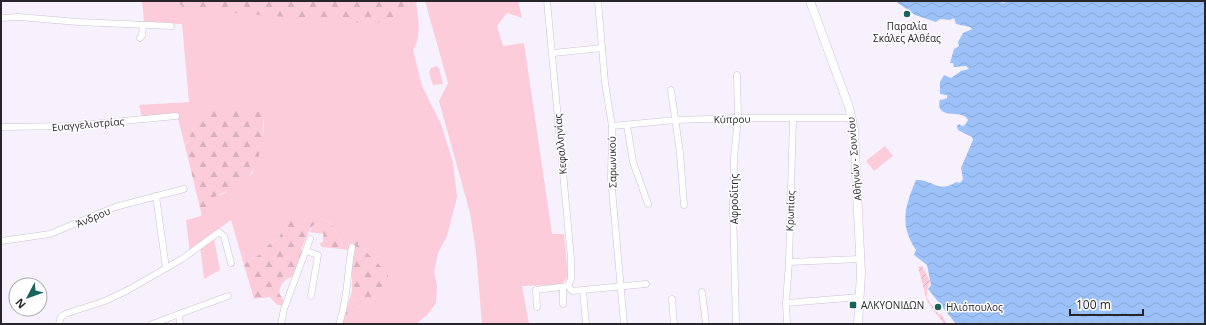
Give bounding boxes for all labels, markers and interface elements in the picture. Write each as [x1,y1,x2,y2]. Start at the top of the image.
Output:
marker: Παραλία Σκάλες Αλθέας [902,9,912,19]
place label: Παραλία Σκάλες Αλθέας [873,19,941,45]
street label: Κύπρου [713,112,751,126]
street label: Κεφαλληνίας [550,113,570,175]
street label: Ευαγγελιστρίας [51,114,125,134]
street label: Αθήνών - Σουνίου [843,117,865,201]
street label: Σαρωνικού [605,136,619,188]
street label: Αφροδίτης [727,174,741,224]
street label: Κρωπίας [782,190,798,232]
street label: Άνδρου [74,204,112,230]
north arrow [8,277,48,317]
scale bar [1070,291,1143,317]
text: N [11,296,29,312]
text: 100 m [1076,296,1111,313]
place label: ΑΛΚΥΟΝΙΔΩΝ [861,298,924,312]
marker: ΑΛΚΥΟΝΙΔΩΝ [848,300,858,310]
place label: Ηλιόπουλος [946,300,1003,314]
marker: Ηλιόπουλος [933,302,943,312]

